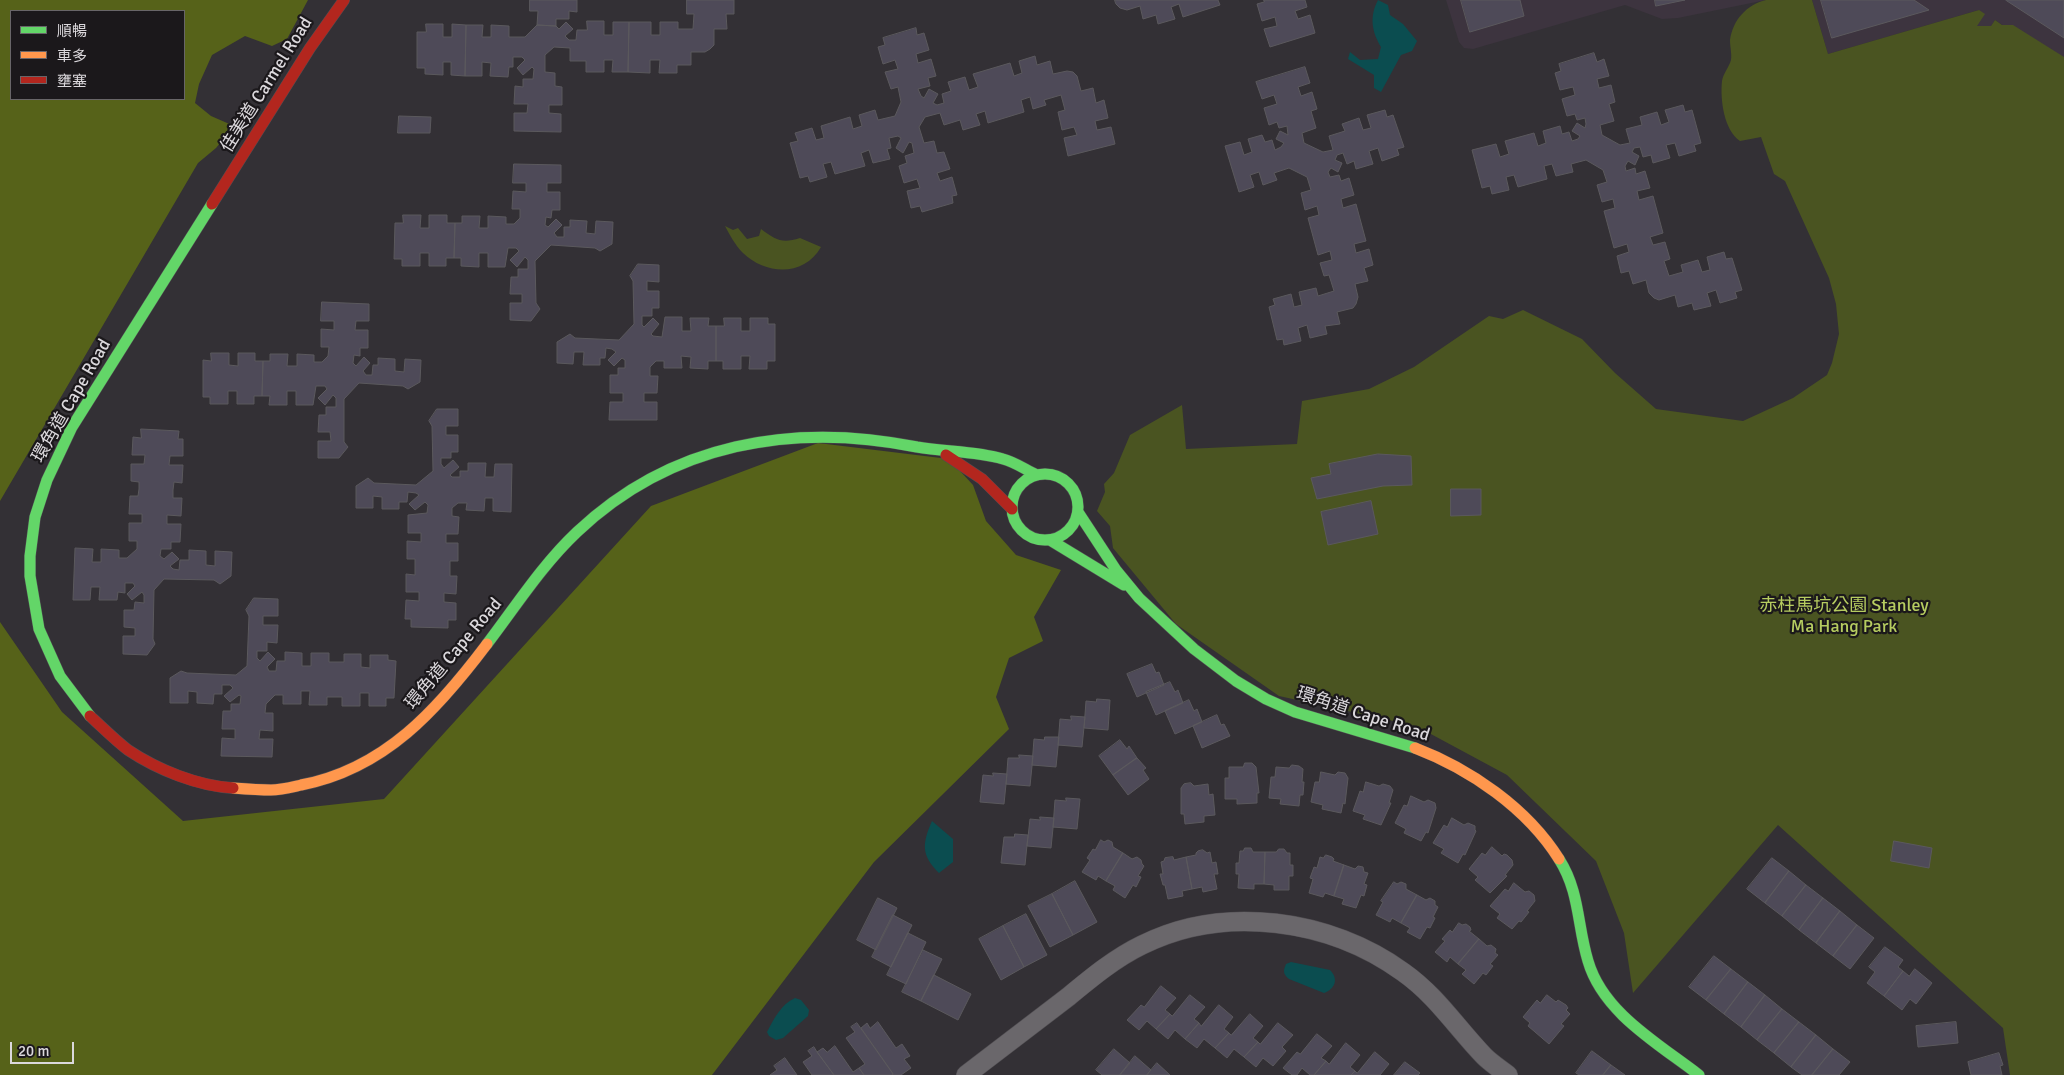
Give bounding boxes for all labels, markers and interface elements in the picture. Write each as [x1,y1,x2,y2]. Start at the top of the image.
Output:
legend [10,10,185,100]
street label: 佳美道 Carmel Road [217,13,317,157]
text: 順暢 [57,22,87,40]
text: 車多 [57,47,87,65]
text: 壅塞 [57,72,87,90]
street label: 環角道 Cape Road [28,335,116,467]
street label: 環角道 Cape Road [401,594,507,714]
park label: 赤柱馬坑公園 Stanley Ma Hang Park [1759,595,1929,638]
street label: 環角道 Cape Road [1294,683,1432,747]
scale bar [12,1032,76,1064]
text: 20 m [18,1042,49,1060]

